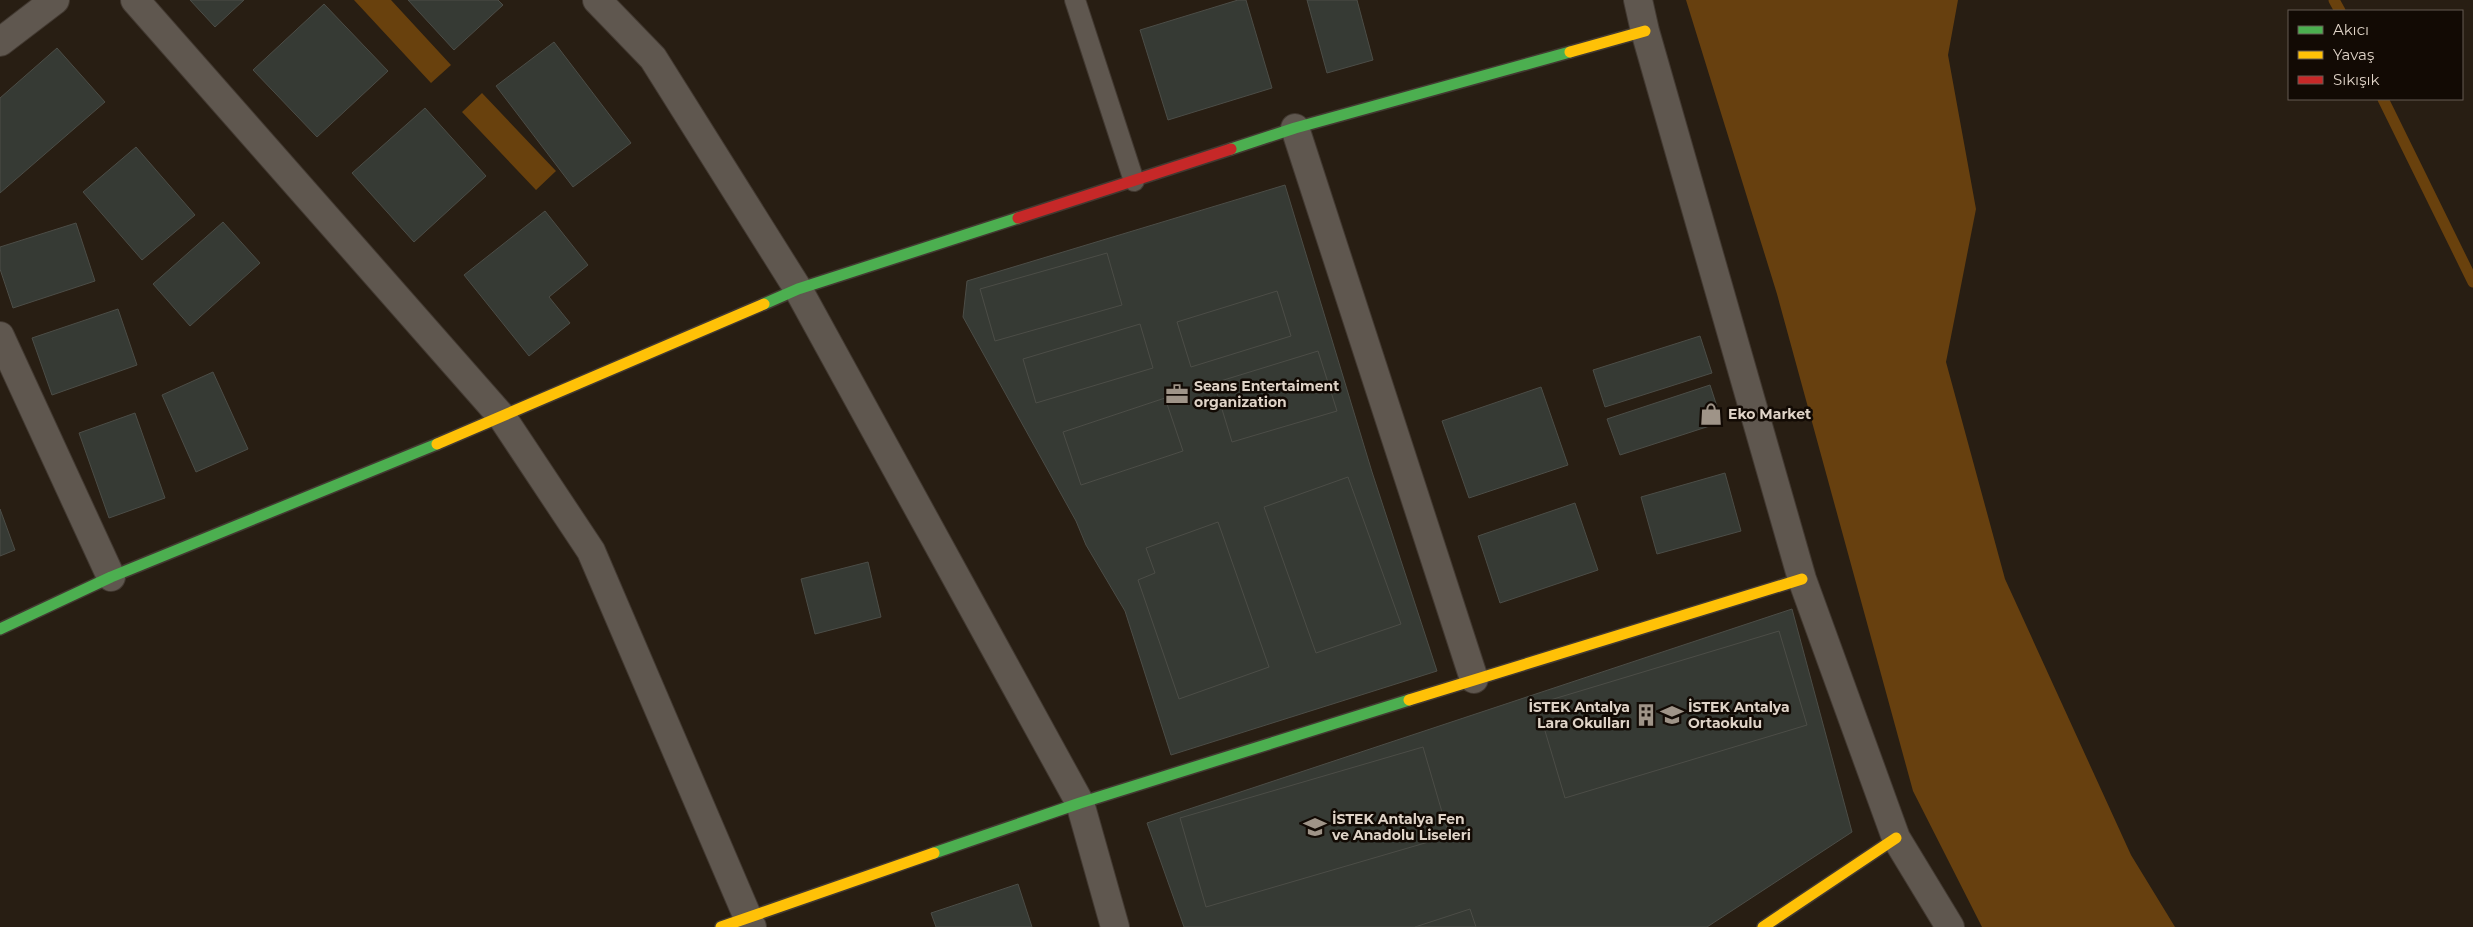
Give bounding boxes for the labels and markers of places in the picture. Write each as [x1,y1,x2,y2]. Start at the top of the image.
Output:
place label: Seans Entertaiment organization [1194,377,1339,411]
office icon: Seans Entertaiment organization [1164,381,1190,407]
shop icon: Eko Market [1698,401,1724,427]
place label: Eko Market [1728,405,1811,423]
place label: İSTEK Antalya Lara Okulları [1528,698,1630,732]
place label: İSTEK Antalya Ortaokulu [1688,698,1790,732]
building icon: İSTEK Antalya Lara Okulları [1633,702,1659,728]
school or university icon: İSTEK Antalya Ortaokulu [1659,702,1685,728]
place label: İSTEK Antalya Fen ve Anadolu Liseleri [1331,810,1471,844]
school or university icon: İSTEK Antalya Fen ve Anadolu Liseleri [1302,814,1328,840]

